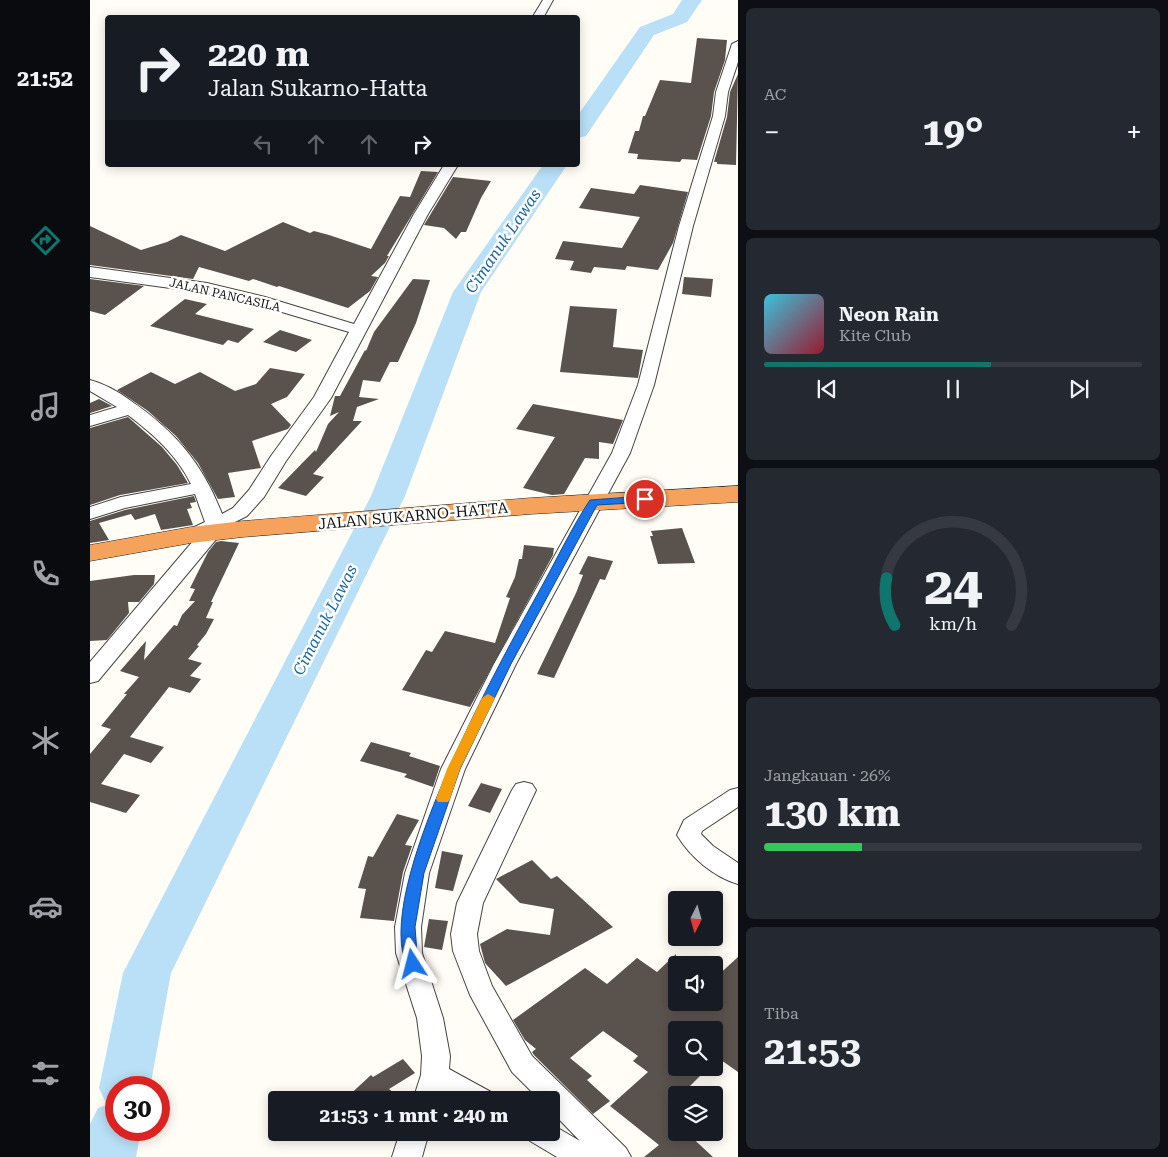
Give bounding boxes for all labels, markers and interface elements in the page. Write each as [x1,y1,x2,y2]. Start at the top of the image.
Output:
text: 220 m [208,34,309,75]
icon: right [125,35,190,100]
text: 21:52 [17,66,73,91]
text: Jalan Sukarno-Hatta [208,76,428,101]
text: AC [764,85,786,104]
text: 19° [922,110,984,154]
text: − [764,116,780,149]
text: + [1126,116,1142,149]
icon: left [249,130,277,158]
icon: ahead [302,130,330,158]
icon: ahead [355,130,383,158]
icon: right [408,130,436,158]
water label: Cimanuk Lawas [461,185,545,297]
icon: directions [28,223,63,258]
street label: JALAN PANCASILA [168,275,283,315]
text: Neon Rain [839,303,939,326]
text: Kite Club [839,326,911,345]
icon: previous [813,375,841,403]
icon: pause [939,375,967,403]
icon: next [1065,375,1093,403]
icon: music [28,389,63,424]
pin [624,478,666,520]
icon: arrive [631,485,659,513]
street label: JALAN SUKARNO-HATTA [317,499,509,533]
icon: phone [28,556,63,591]
text: 24 [924,556,982,617]
water label: Cimanuk Lawas [289,562,361,678]
text: km/h [929,613,977,634]
icon: climate [28,723,63,758]
text: Jangkauan · 26% [764,766,890,785]
text: 130 km [764,791,900,835]
icon: car [28,889,63,924]
north arrow [668,891,722,946]
map controls [668,891,723,1141]
position arrow [386,937,438,989]
button: sound [668,956,723,1011]
text: Tiba [764,1004,799,1023]
button: search [668,1021,723,1076]
text: 21:53 [764,1029,861,1073]
icon: filters [28,1056,63,1091]
speed limit sign: 30 [105,1076,170,1141]
button: layers [668,1086,723,1141]
text: 21:53 · 1 mnt · 240 m [320,1104,508,1127]

